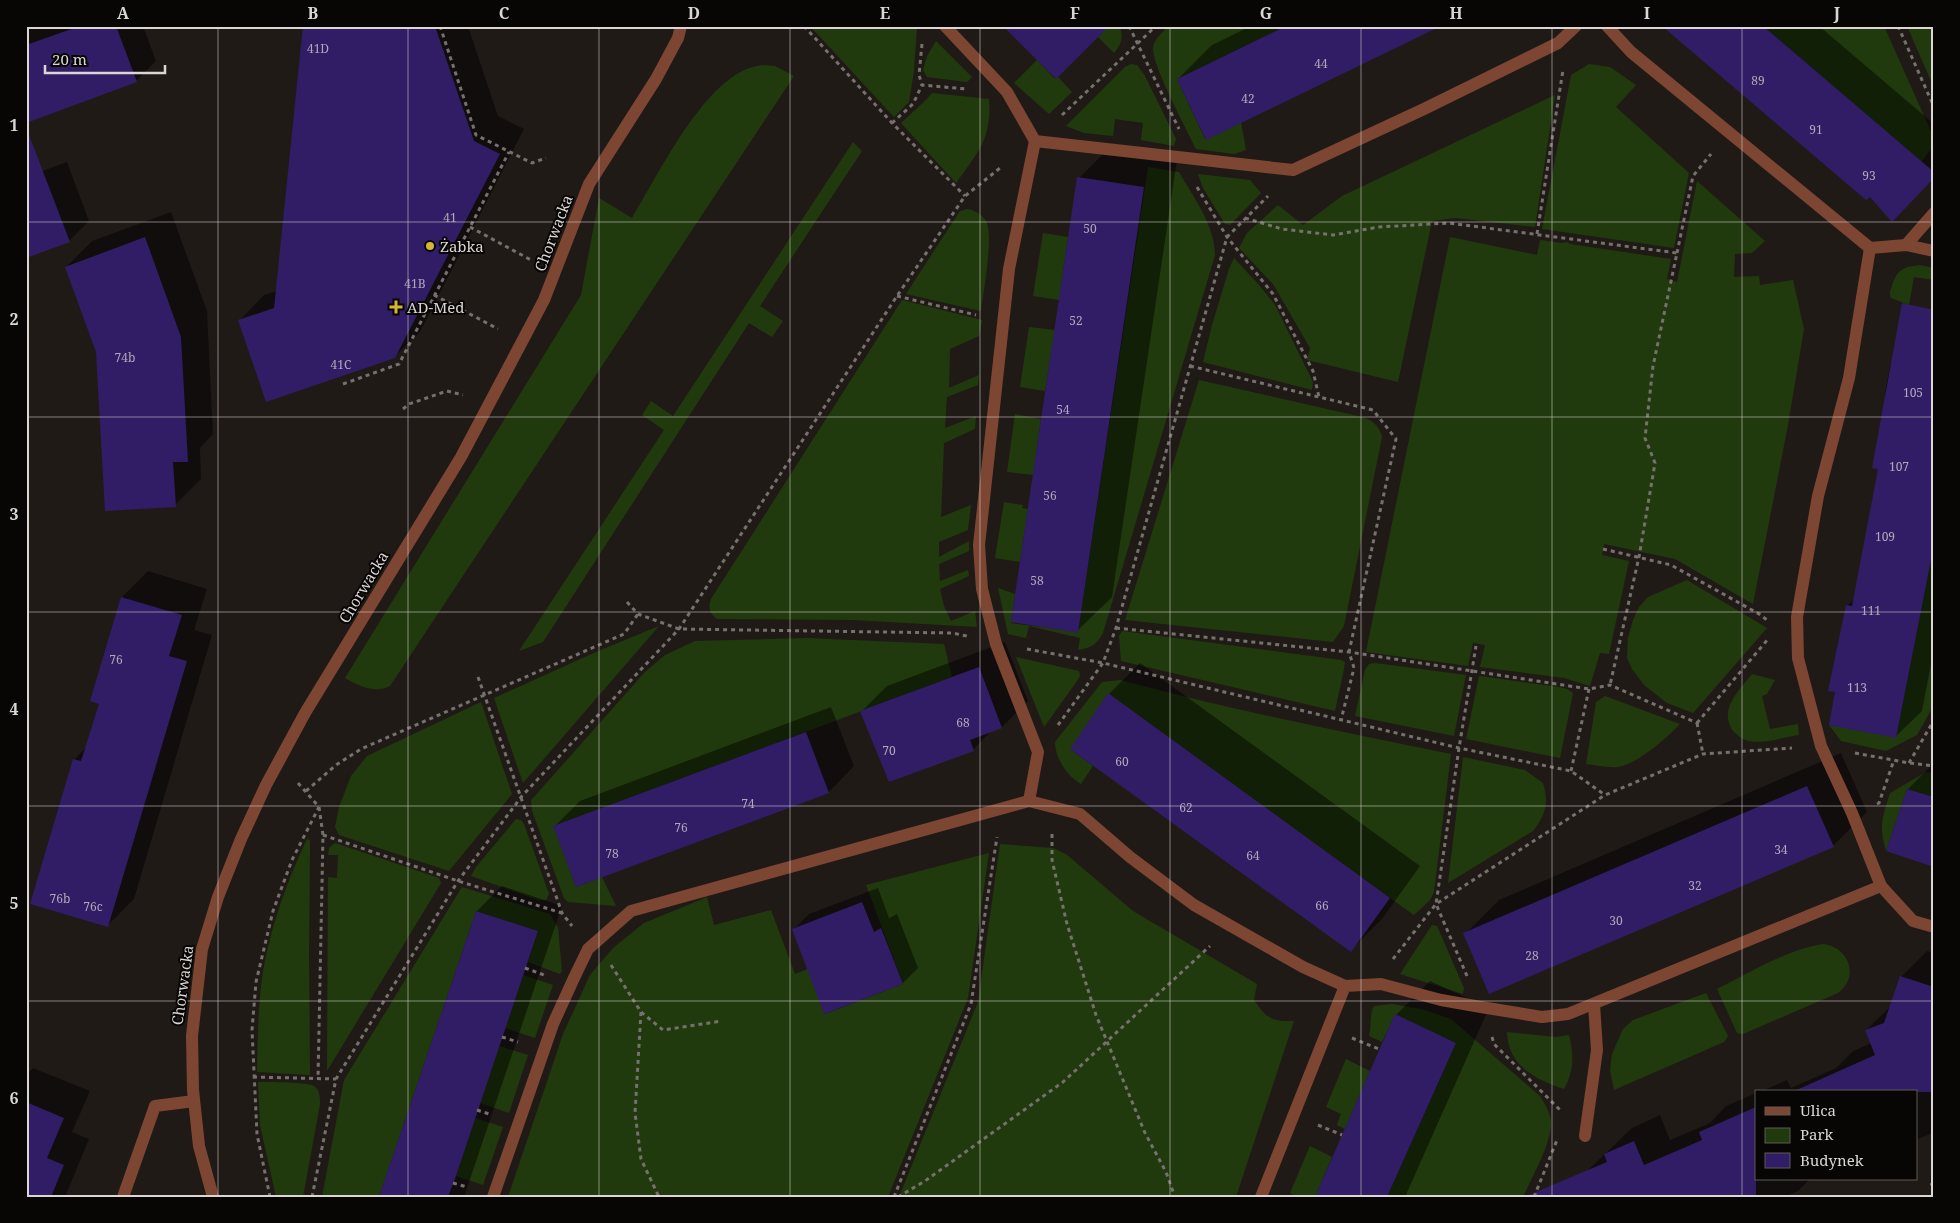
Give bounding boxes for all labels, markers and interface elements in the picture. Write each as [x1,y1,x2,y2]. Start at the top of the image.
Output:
text: A [117,2,130,24]
text: B [308,2,319,24]
text: C [499,2,510,24]
text: D [688,2,700,24]
text: E [880,2,890,24]
text: F [1070,2,1080,24]
text: G [1260,2,1272,24]
text: H [1449,2,1463,24]
text: I [1644,2,1650,24]
text: J [1833,2,1841,24]
house number: 41D [307,40,329,57]
scale bar [45,42,165,74]
text: 20 m [52,49,87,69]
house number: 44 [1314,55,1328,72]
house number: 89 [1751,72,1765,89]
house number: 42 [1241,90,1255,107]
text: 1 [9,114,19,136]
house number: 91 [1809,121,1823,138]
house number: 93 [1862,167,1876,184]
street label: Chorwacka [529,192,577,274]
house number: 41 [443,209,457,226]
house number: 50 [1083,220,1097,237]
place label: Żabka [440,236,484,256]
marker: Żabka [424,240,436,252]
house number: 41B [404,275,426,292]
place label: AD-Med [407,297,464,317]
marker: AD-Med [389,300,403,314]
text: 2 [9,308,19,330]
house number: 52 [1069,312,1083,329]
house number: 74b [115,349,135,366]
house number: 41C [331,356,351,373]
house number: 105 [1903,384,1923,401]
house number: 54 [1056,401,1070,418]
house number: 107 [1889,458,1909,475]
house number: 56 [1043,487,1057,504]
text: 3 [9,503,19,525]
house number: 109 [1875,528,1895,545]
street label: Chorwacka [334,547,392,627]
house number: 58 [1030,572,1044,589]
house number: 111 [1861,602,1881,619]
house number: 76 [109,651,123,668]
house number: 113 [1847,679,1867,696]
text: 4 [9,698,19,720]
house number: 68 [956,714,970,731]
house number: 70 [882,742,896,759]
house number: 60 [1115,753,1129,770]
house number: 74 [741,795,755,812]
house number: 62 [1179,799,1193,816]
house number: 76 [674,819,688,836]
house number: 34 [1774,841,1788,858]
house number: 78 [605,845,619,862]
house number: 64 [1246,847,1260,864]
house number: 32 [1688,877,1702,894]
house number: 76b [50,890,70,907]
text: 5 [9,892,19,914]
house number: 66 [1315,897,1329,914]
house number: 76c [83,898,103,915]
house number: 30 [1609,912,1623,929]
street label: Chorwacka [166,944,198,1026]
house number: 28 [1525,947,1539,964]
text: 6 [9,1087,19,1109]
legend [1755,1090,1918,1180]
text: Ulica [1800,1100,1836,1120]
text: Park [1800,1124,1834,1144]
text: Budynek [1800,1150,1864,1170]

